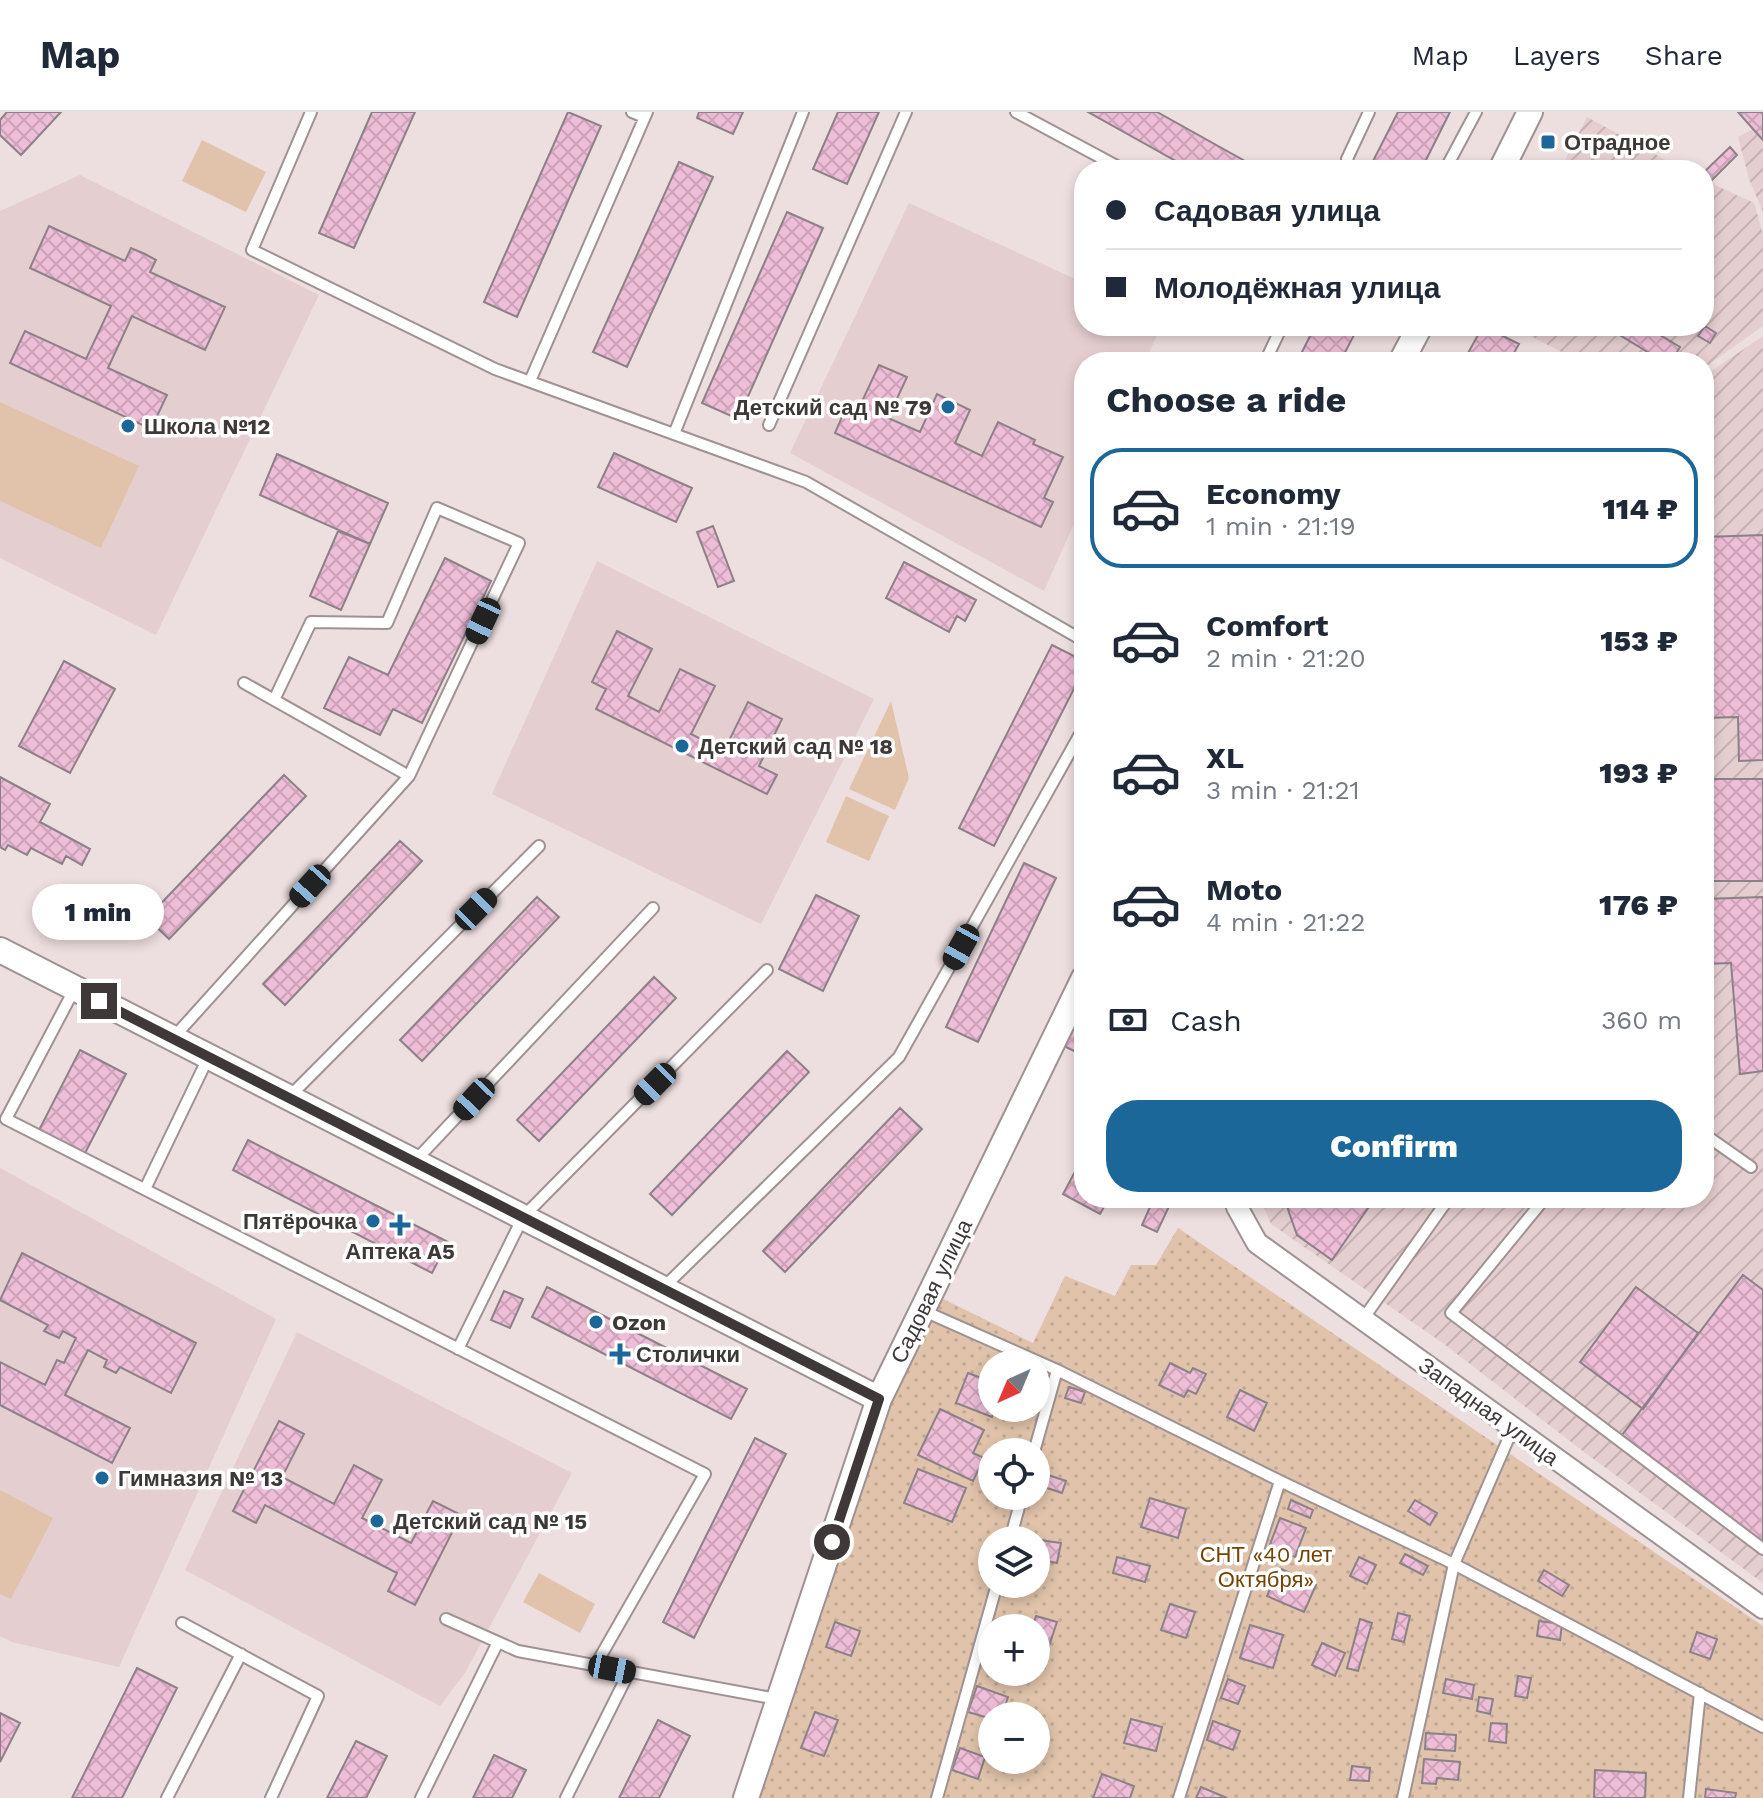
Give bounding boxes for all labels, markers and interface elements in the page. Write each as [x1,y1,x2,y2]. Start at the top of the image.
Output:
text: Map [40,33,120,77]
text: Map [1412,39,1469,72]
text: Layers [1513,39,1601,72]
text: Share [1645,39,1723,72]
place label: Отрадное [1564,130,1671,155]
marker: Отрадное [1539,133,1557,151]
text: Садовая улица [1154,193,1380,228]
text: Молодёжная улица [1154,270,1440,305]
text: Choose a ride [1106,379,1346,421]
place label: Детский сад № 79 [734,395,932,420]
marker: Детский сад № 79 [939,398,957,416]
place label: Школа №12 [144,414,270,439]
marker: Школа №12 [119,417,137,435]
icon: car [1110,472,1182,544]
text: Economy [1206,476,1341,511]
text: 114 ₽ [1602,491,1678,526]
text: 1 min · 21:19 [1206,511,1356,541]
car [462,594,504,648]
icon: car [1110,604,1182,676]
text: Comfort [1206,608,1328,643]
text: 153 ₽ [1600,623,1678,658]
text: 2 min · 21:20 [1206,643,1366,673]
place label: Детский сад № 18 [698,734,893,759]
icon: car [1110,736,1182,808]
marker: Детский сад № 18 [673,737,691,755]
text: XL [1206,740,1244,775]
text: 193 ₽ [1599,755,1678,790]
text: 3 min · 21:21 [1206,775,1360,805]
car [285,860,335,912]
icon: car [1110,868,1182,940]
text: Moto [1206,872,1282,907]
car [451,884,501,934]
callout: 1 min [33,885,165,941]
text: 176 ₽ [1599,887,1678,922]
text: 1 min [65,897,131,927]
text: 4 min · 21:22 [1206,907,1365,937]
car [939,920,983,974]
route end [81,983,117,1019]
icon: cash [1106,998,1150,1042]
text: Cash [1170,1003,1242,1038]
text: 360 m [1601,1005,1682,1035]
car [630,1059,680,1109]
car [449,1073,499,1125]
button: Confirm [1106,1100,1682,1192]
place label: Пятёрочка [243,1209,358,1234]
marker: Пятёрочка [364,1212,382,1230]
street label: Садовая улица [886,1214,977,1367]
marker: Аптека A5 [391,1216,409,1234]
place label: Аптека A5 [345,1239,455,1264]
place label: Ozon [612,1310,666,1335]
marker: Ozon [587,1313,605,1331]
place label: Столички [636,1342,740,1367]
marker: Столички [611,1345,629,1363]
north arrow [978,1350,1050,1422]
map controls [978,1350,1050,1774]
street label: Западная улица [1414,1352,1564,1471]
button: locate [978,1438,1050,1510]
place label: Гимназия № 13 [118,1466,283,1491]
marker: Гимназия № 13 [93,1469,111,1487]
place label: Детский сад № 15 [393,1509,587,1534]
marker: Детский сад № 15 [368,1512,386,1530]
route start [814,1524,850,1560]
button: layers [978,1526,1050,1598]
park label: СНТ «40 лет Октября» [1200,1542,1332,1592]
button: + [978,1614,1050,1686]
car [586,1653,638,1685]
button: − [978,1702,1050,1774]

